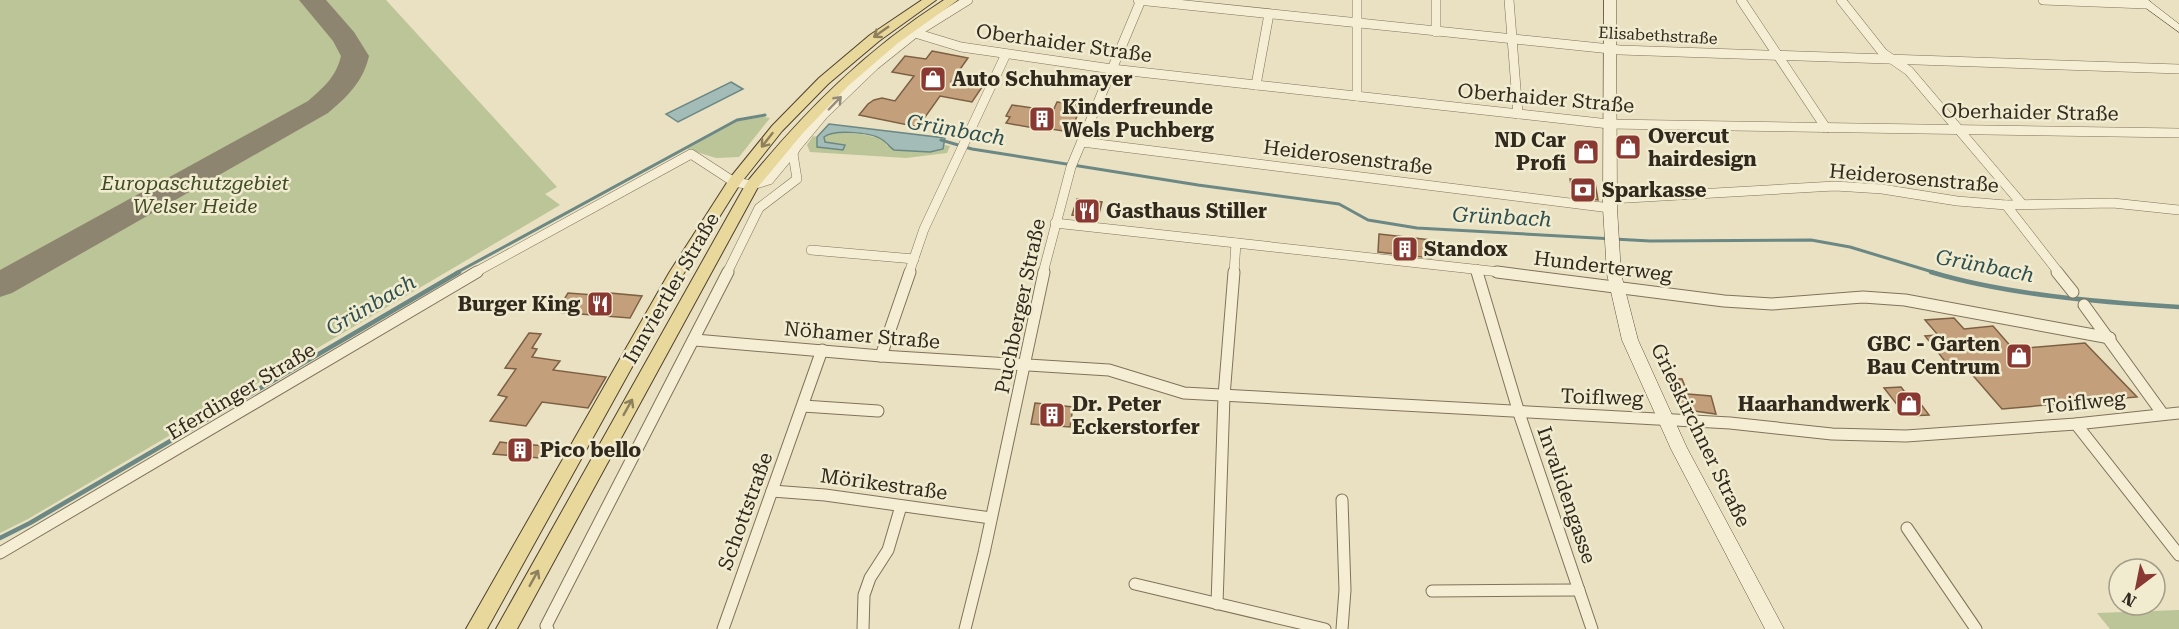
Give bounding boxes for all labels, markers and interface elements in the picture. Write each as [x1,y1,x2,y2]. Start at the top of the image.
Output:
street label: Oberhaider Straße [975,19,1153,67]
street label: Elisabethstraße [1598,23,1718,48]
one-way arrow [873,26,889,38]
shop icon: Auto Schuhmayer [918,64,948,94]
place label: Auto Schuhmayer [952,67,1133,91]
street label: Oberhaider Straße [1457,78,1635,118]
one-way arrow [828,95,842,110]
place label: Kinderfreunde Wels Puchberg [1062,95,1215,142]
street label: Oberhaider Straße [1941,98,2119,126]
building icon: Kinderfreunde Wels Puchberg [1027,104,1057,134]
water label: Grünbach [905,110,1007,151]
place label: Overcut hairdesign [1648,124,1757,171]
place label: ND Car Profi [1495,128,1566,175]
one-way arrow [760,131,773,147]
shop icon: Overcut hairdesign [1613,132,1643,162]
street label: Heiderosenstraße [1262,135,1434,179]
shop icon: ND Car Profi [1571,137,1601,167]
street label: Heiderosenstraße [1828,159,2000,197]
park label: Europaschutzgebiet Welser Heide [100,171,290,218]
bank icon: Sparkasse [1568,175,1598,205]
place label: Sparkasse [1602,178,1707,202]
restaurant icon: Gasthaus Stiller [1072,196,1102,226]
place label: Gasthaus Stiller [1106,199,1267,223]
water label: Grünbach [1452,202,1553,232]
street label: Innviertler Straße [618,208,724,368]
street label: Puchberger Straße [990,216,1050,396]
building icon: Standox [1390,234,1420,264]
place label: Standox [1424,237,1508,261]
water label: Grünbach [1934,245,2036,287]
street label: Hunderterweg [1532,246,1674,286]
water label: Grünbach [322,270,420,340]
restaurant icon: Burger King [585,289,615,319]
place label: Burger King [458,292,581,316]
street label: Nöhamer Straße [783,316,941,354]
place label: GBC - Garten Bau Centrum [1867,332,2001,379]
street label: Eferdinger Straße [162,337,320,445]
street label: Grieskirchner Straße [1646,339,1756,531]
shop icon: GBC - Garten Bau Centrum [2004,341,2034,371]
street label: Toiflweg [1560,384,1644,410]
street label: Toiflweg [2042,386,2127,418]
shop icon: Haarhandwerk [1894,389,1924,419]
place label: Dr. Peter Eckerstorfer [1072,392,1200,439]
place label: Haarhandwerk [1738,392,1890,416]
one-way arrow [623,398,634,416]
building icon: Dr. Peter Eckerstorfer [1037,400,1067,430]
street label: Invalidengasse [1532,423,1602,567]
building icon: Pico bello [505,435,535,465]
place label: Pico bello [540,438,641,462]
street label: Schottstraße [713,449,777,573]
street label: Mörikestraße [819,463,949,505]
north arrow [2107,557,2167,617]
one-way arrow [529,569,540,587]
text: N [2119,588,2140,611]

